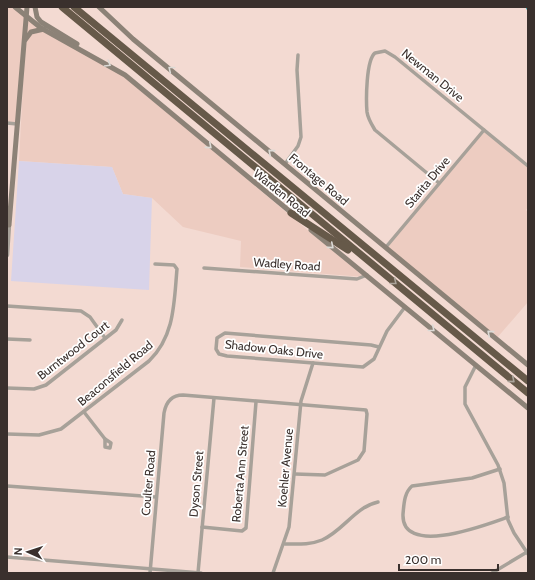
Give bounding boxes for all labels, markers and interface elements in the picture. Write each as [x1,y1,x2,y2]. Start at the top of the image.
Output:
street label: Newman Drive [399,45,467,105]
one-way arrow [104,60,111,67]
one-way arrow [168,67,175,74]
one-way arrow [205,141,212,148]
one-way arrow [268,150,275,157]
street label: Frontage Road [286,150,352,208]
street label: Starita Drive [401,153,453,211]
street label: Warden Road [251,166,313,220]
one-way arrow [327,241,334,248]
street label: Wadley Road [253,254,321,274]
one-way arrow [389,278,396,285]
street label: Burntwood Court [34,317,112,383]
one-way arrow [427,324,434,331]
one-way arrow [487,331,494,338]
street label: Shadow Oaks Drive [224,336,324,362]
street label: Beaconsfield Road [74,337,156,409]
one-way arrow [507,375,514,382]
street label: Roberta Ann Street [228,425,252,523]
street label: Koehler Avenue [274,428,296,508]
street label: Coulter Road [138,450,158,516]
street label: Dyson Street [186,450,206,518]
north arrow [8,532,48,572]
scale bar [399,546,498,572]
text: N [11,547,25,556]
text: 200 m [405,552,441,567]

